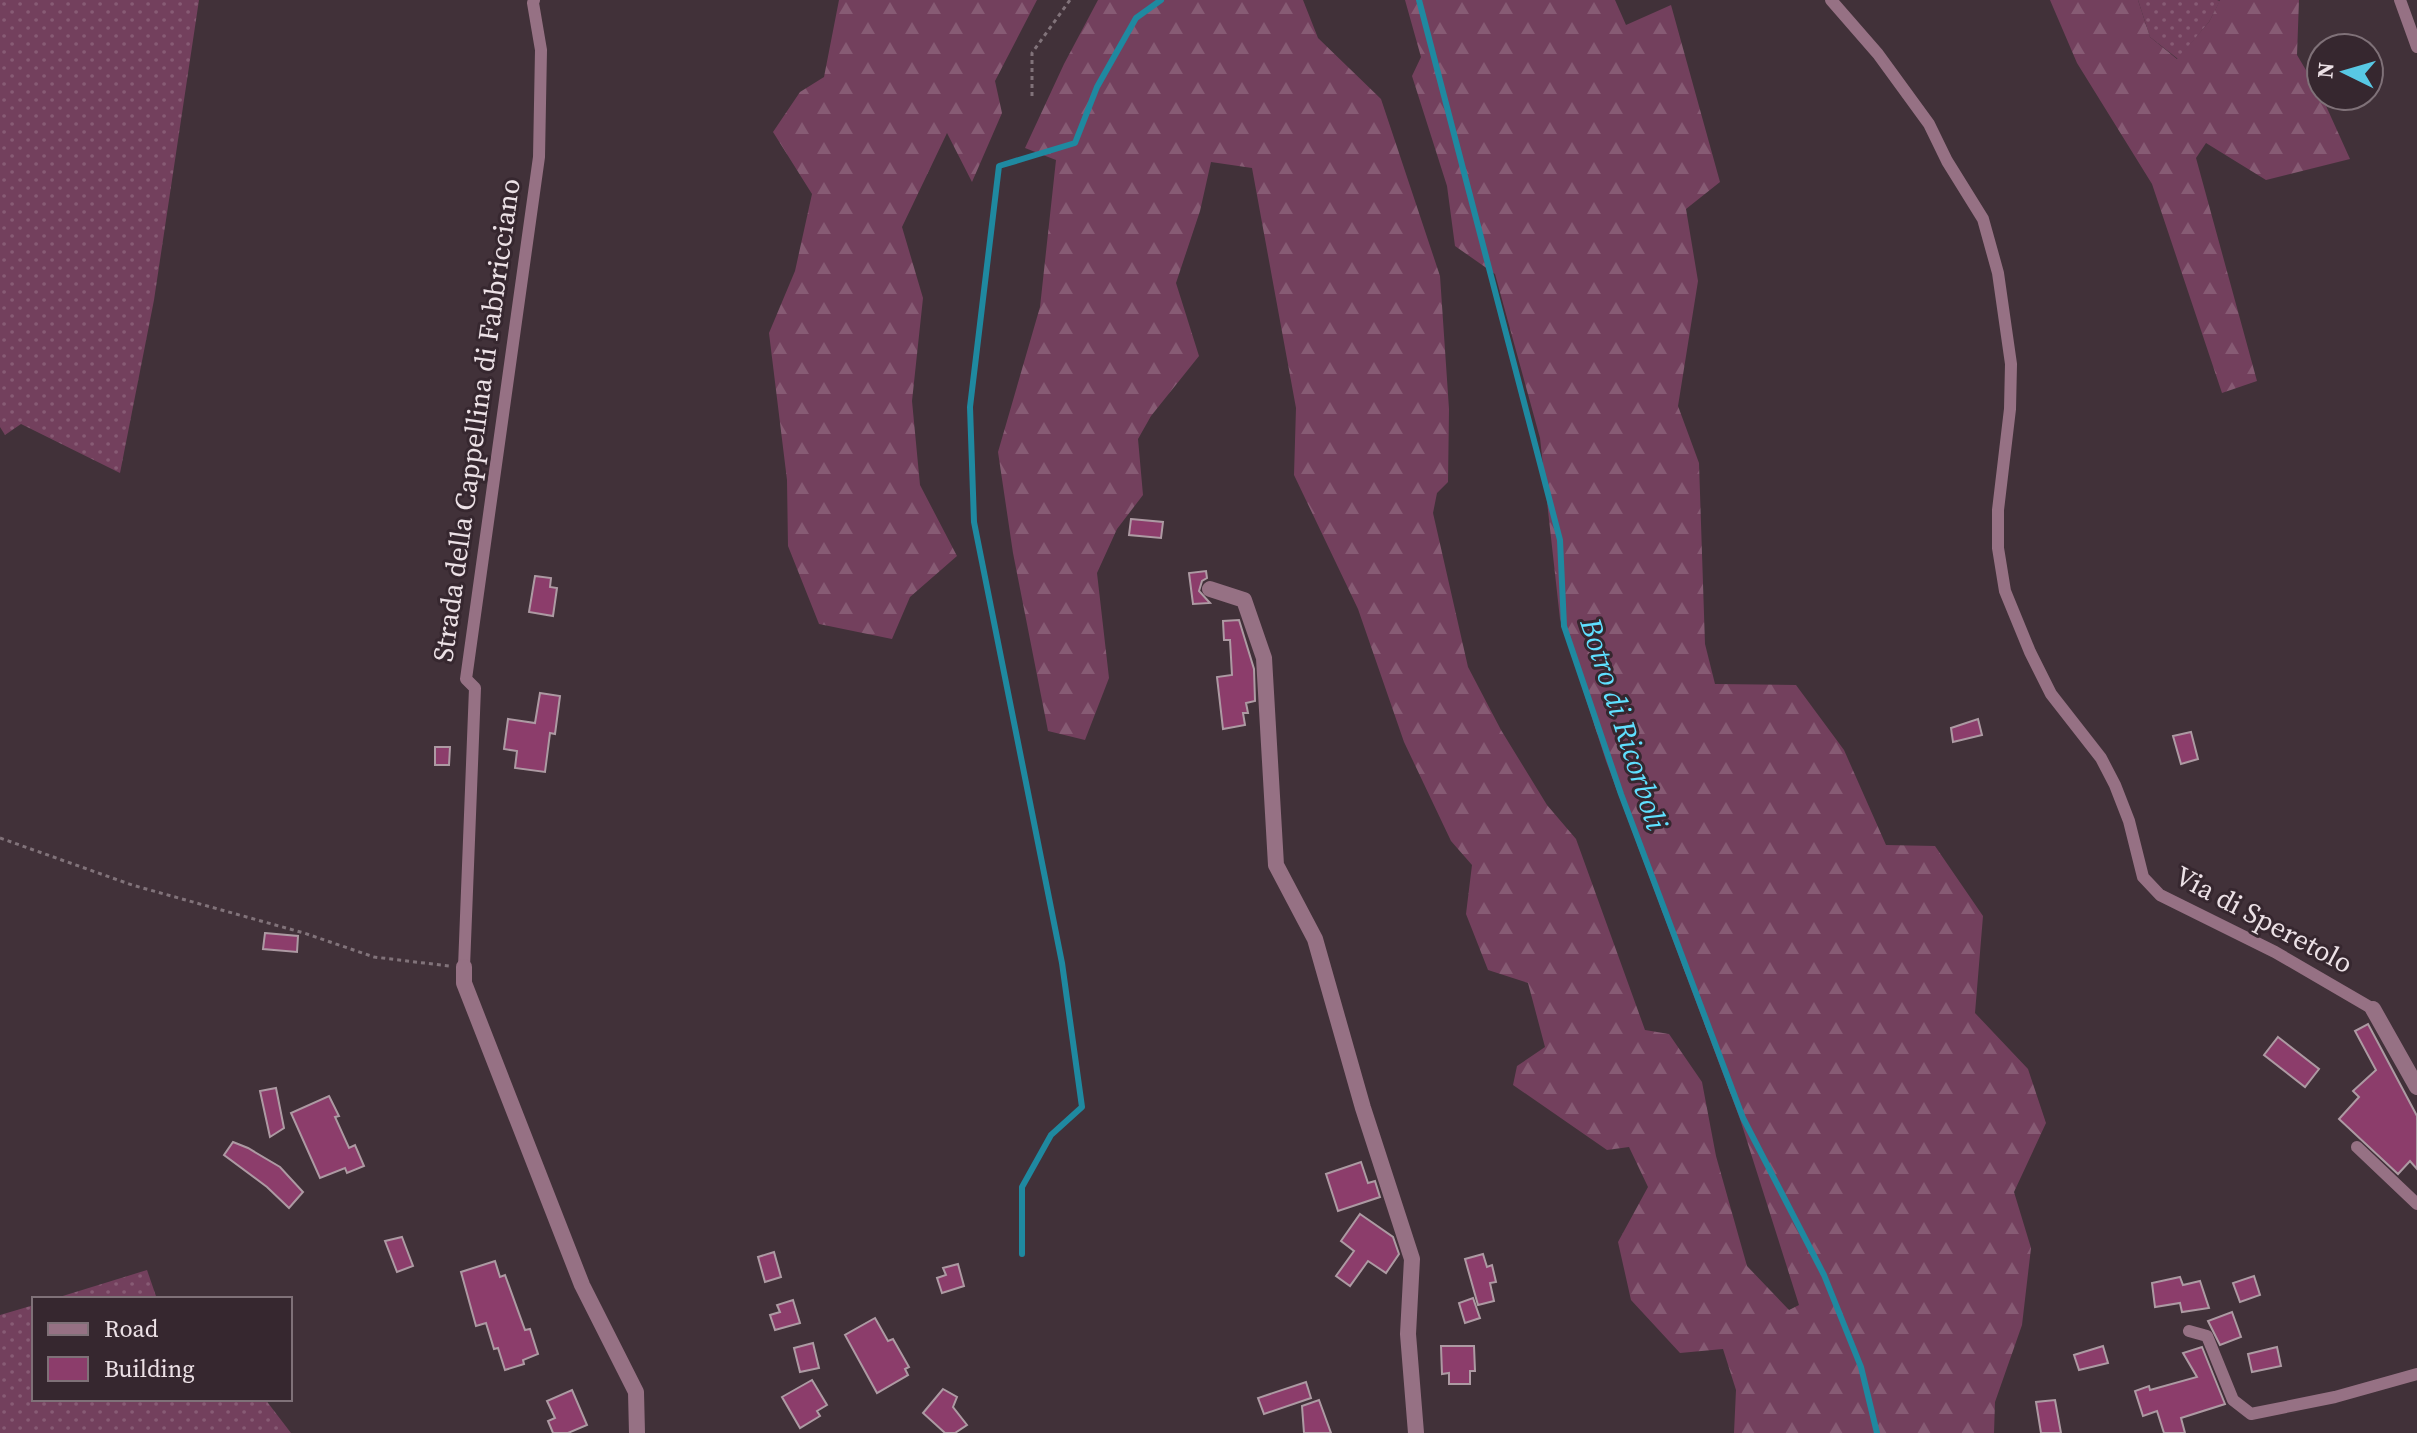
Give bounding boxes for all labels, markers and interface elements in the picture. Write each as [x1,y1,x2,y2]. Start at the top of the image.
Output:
north arrow [2305,32,2385,112]
text: N [2309,61,2341,80]
street label: Strada della Cappellina di Fabbricciano [423,176,529,664]
water label: Botro di Ricorboli [1570,612,1678,835]
street label: Via di Speretolo [2168,856,2360,982]
legend [32,1297,292,1401]
text: Road [104,1312,159,1345]
text: Building [104,1352,195,1385]

